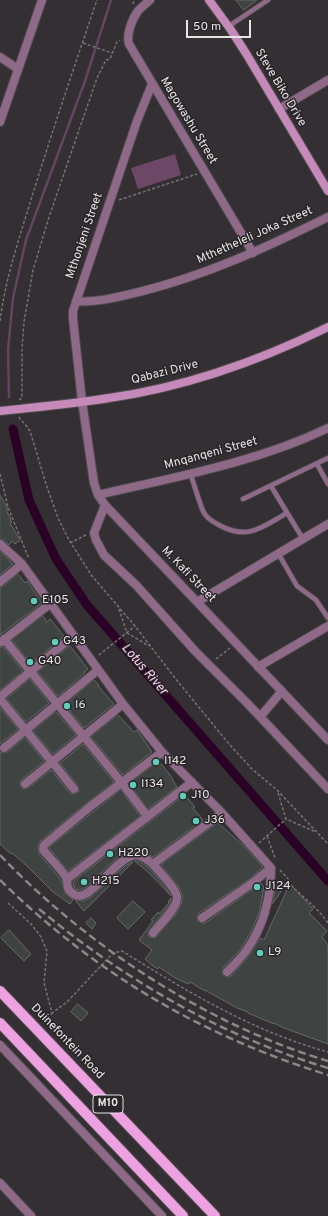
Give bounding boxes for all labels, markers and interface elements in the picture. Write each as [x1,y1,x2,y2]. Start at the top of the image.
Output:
scale bar [188,12,253,38]
text: 50 m [193,19,221,35]
street label: Steve Biko Drive [251,47,309,129]
street label: Magowashu Street [156,75,220,167]
street label: Mthonjeni Street [64,191,106,281]
street label: Mthetheleli Joka Street [195,204,315,268]
street label: Qabazi Drive [130,358,200,388]
street label: Mnqanqeni Street [163,435,259,473]
street label: M. Kafi Street [158,544,218,606]
place label: E105 [42,594,69,608]
marker: E105 [29,596,39,606]
place label: G43 [63,635,86,649]
marker: G43 [50,637,60,647]
water label: Lotus River [117,641,171,699]
place label: G40 [38,655,61,669]
marker: G40 [25,657,35,667]
place label: I6 [75,699,86,713]
marker: I6 [62,701,72,711]
place label: I142 [164,755,186,769]
marker: I142 [151,757,161,767]
place label: I134 [141,778,164,792]
marker: I134 [128,780,138,790]
place label: J10 [191,789,210,803]
marker: J10 [178,791,188,801]
place label: J36 [204,814,225,828]
marker: J36 [191,816,201,826]
place label: H220 [118,847,149,861]
marker: H220 [105,849,115,859]
place label: H215 [92,875,120,889]
marker: H215 [79,877,89,887]
place label: J124 [265,880,291,894]
marker: J124 [252,882,262,892]
place label: L9 [268,946,282,960]
marker: L9 [255,948,265,958]
street label: Duinefontein Road [27,1001,107,1083]
road number: M10 [93,1095,123,1113]

